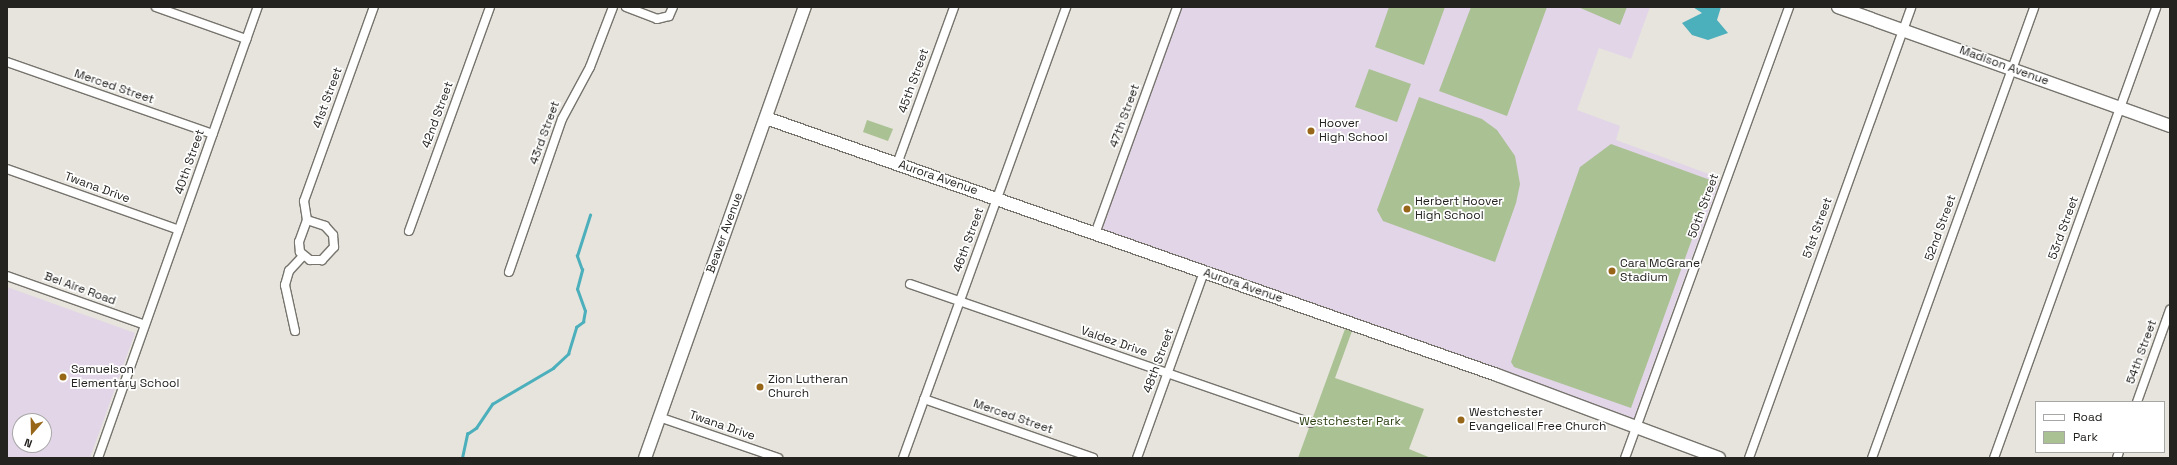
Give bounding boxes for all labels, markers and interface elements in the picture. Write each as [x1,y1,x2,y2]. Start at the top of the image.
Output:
street label: Madison Avenue [1957,43,2051,89]
street label: 45th Street [896,47,932,115]
street label: 41st Street [310,66,346,130]
street label: Merced Street [72,67,156,107]
street label: 42nd Street [419,80,457,150]
street label: 47th Street [1107,82,1143,150]
street label: 43rd Street [527,99,563,167]
place label: Hoover High School [1319,117,1388,145]
marker: Hoover High School [1306,126,1316,136]
street label: 40th Street [172,128,208,196]
street label: Aurora Avenue [896,158,980,198]
street label: Twana Drive [62,169,132,207]
street label: 50th Street [1686,172,1722,240]
street label: Beaver Avenue [704,191,746,275]
street label: 52nd Street [1922,193,1960,263]
street label: 53rd Street [2046,194,2082,262]
place label: Herbert Hoover High School [1415,195,1503,223]
street label: 51st Street [1800,196,1836,260]
marker: Herbert Hoover High School [1402,204,1412,214]
street label: 46th Street [951,206,987,274]
place label: Cara McGrane Stadium [1620,257,1700,285]
street label: Aurora Avenue [1201,266,1285,306]
marker: Cara McGrane Stadium [1607,266,1617,276]
street label: Bel Aire Road [42,269,118,309]
street label: 54th Street [2124,318,2160,386]
street label: Valdez Drive [1079,324,1149,360]
street label: 48th Street [1141,327,1177,395]
place label: Samuelson Elementary School [71,363,179,391]
marker: Samuelson Elementary School [58,372,68,382]
place label: Zion Lutheran Church [768,373,848,401]
marker: Zion Lutheran Church [755,382,765,392]
street label: Merced Street [971,397,1055,437]
legend [2035,401,2165,453]
place label: Westchester Evangelical Free Church [1469,406,1606,434]
street label: Twana Drive [687,408,757,444]
text: Road [2073,409,2102,425]
north arrow [12,413,52,453]
park label: Westchester Park [1299,415,1401,429]
marker: Westchester Evangelical Free Church [1456,415,1466,425]
text: Park [2073,429,2098,445]
text: N [22,435,34,451]

